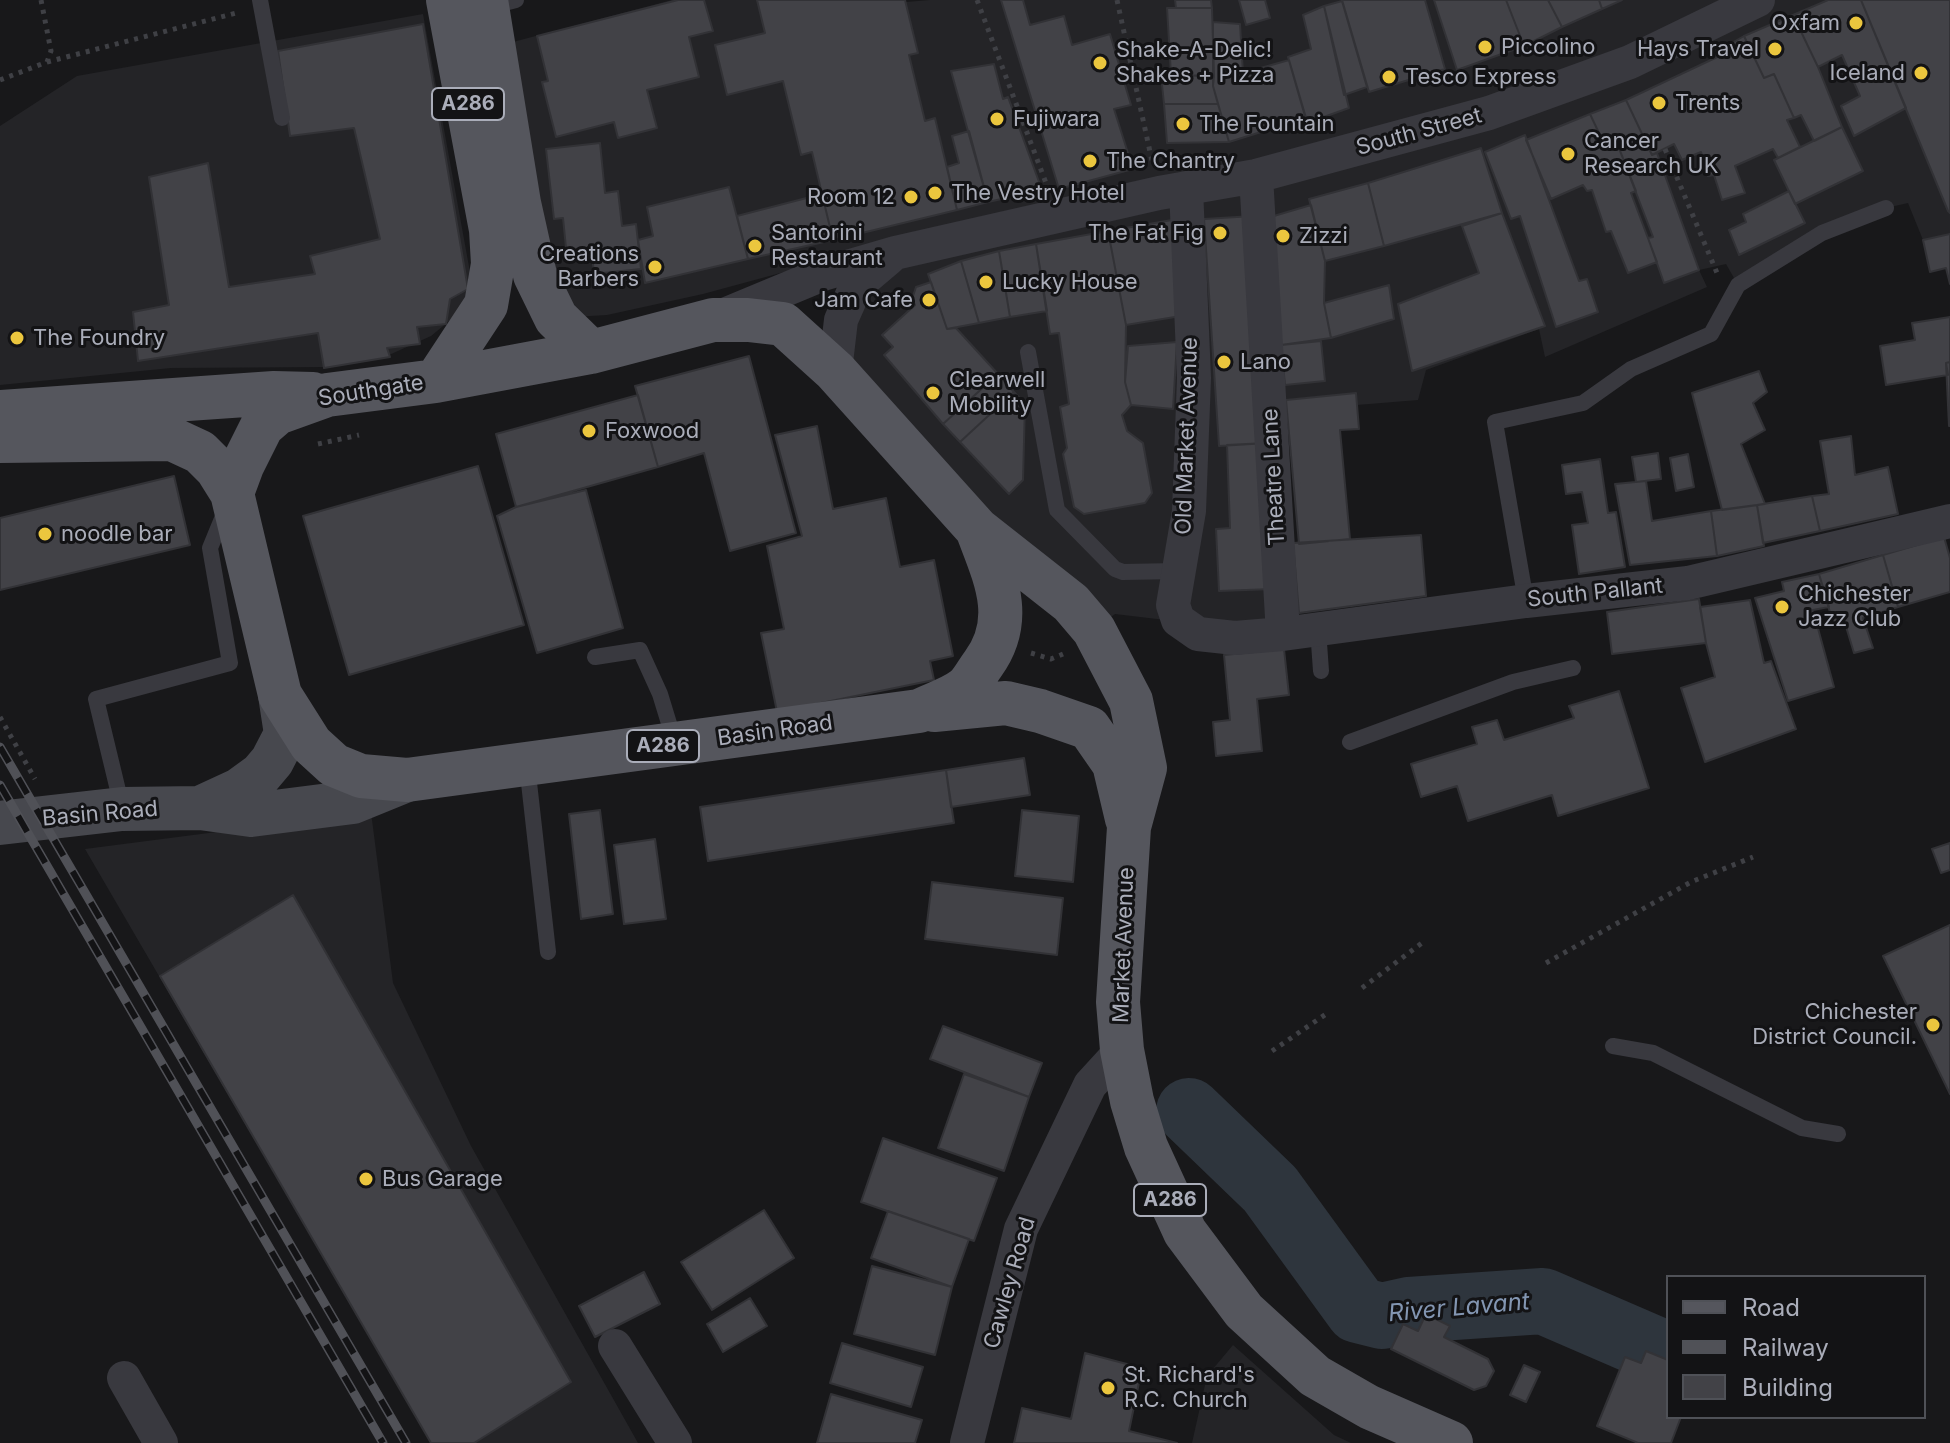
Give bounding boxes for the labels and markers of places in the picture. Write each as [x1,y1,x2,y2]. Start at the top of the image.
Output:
place label: Oxfam [1771,10,1840,36]
marker: Oxfam [1847,14,1865,32]
place label: Piccolino [1501,34,1596,60]
place label: Hays Travel [1637,36,1759,62]
place label: Shake-A-Delic! Shakes + Pizza [1116,37,1274,88]
marker: Piccolino [1476,38,1494,56]
marker: Hays Travel [1766,40,1784,58]
marker: Shake-A-Delic! Shakes + Pizza [1091,54,1109,72]
place label: Iceland [1830,60,1905,86]
place label: Tesco Express [1405,64,1557,90]
marker: Iceland [1912,64,1930,82]
marker: Tesco Express [1380,68,1398,86]
place label: Trents [1675,90,1740,116]
marker: Trents [1650,94,1668,112]
place label: Fujiwara [1013,106,1100,132]
marker: Fujiwara [988,110,1006,128]
place label: The Fountain [1199,111,1335,137]
marker: The Fountain [1174,115,1192,133]
place label: Cancer Research UK [1584,128,1719,180]
marker: Cancer Research UK [1559,145,1577,163]
place label: The Chantry [1106,148,1235,174]
marker: The Chantry [1081,152,1099,170]
place label: The Vestry Hotel [951,180,1125,206]
place label: Room 12 [807,184,895,210]
marker: The Vestry Hotel [926,184,944,202]
marker: Room 12 [902,188,920,206]
place label: Santorini Restaurant [771,220,883,272]
place label: The Fat Fig [1088,220,1204,246]
place label: Zizzi [1299,223,1348,249]
marker: The Fat Fig [1211,224,1229,242]
marker: Zizzi [1274,227,1292,245]
marker: Santorini Restaurant [746,237,764,255]
place label: Creations Barbers [539,241,639,292]
marker: Creations Barbers [646,258,664,276]
place label: Lucky House [1002,269,1138,295]
marker: Lucky House [977,273,995,291]
place label: Jam Cafe [814,287,913,313]
marker: Jam Cafe [920,291,938,309]
place label: The Foundry [33,325,165,351]
marker: The Foundry [8,329,26,347]
place label: Lano [1240,349,1291,375]
marker: Lano [1215,353,1233,371]
place label: Clearwell Mobility [949,367,1045,418]
marker: Clearwell Mobility [924,384,942,402]
place label: Foxwood [605,418,699,444]
marker: Foxwood [580,422,598,440]
place label: noodle bar [61,521,173,547]
marker: noodle bar [36,525,54,543]
place label: Chichester Jazz Club [1798,581,1911,632]
marker: Chichester Jazz Club [1773,598,1791,616]
place label: Chichester District Council. [1752,999,1917,1050]
marker: Chichester District Council. [1924,1016,1942,1034]
place label: Bus Garage [382,1166,503,1192]
marker: Bus Garage [357,1170,375,1188]
place label: St. Richard's R.C. Church [1124,1362,1255,1414]
marker: St. Richard's R.C. Church [1099,1379,1117,1397]

